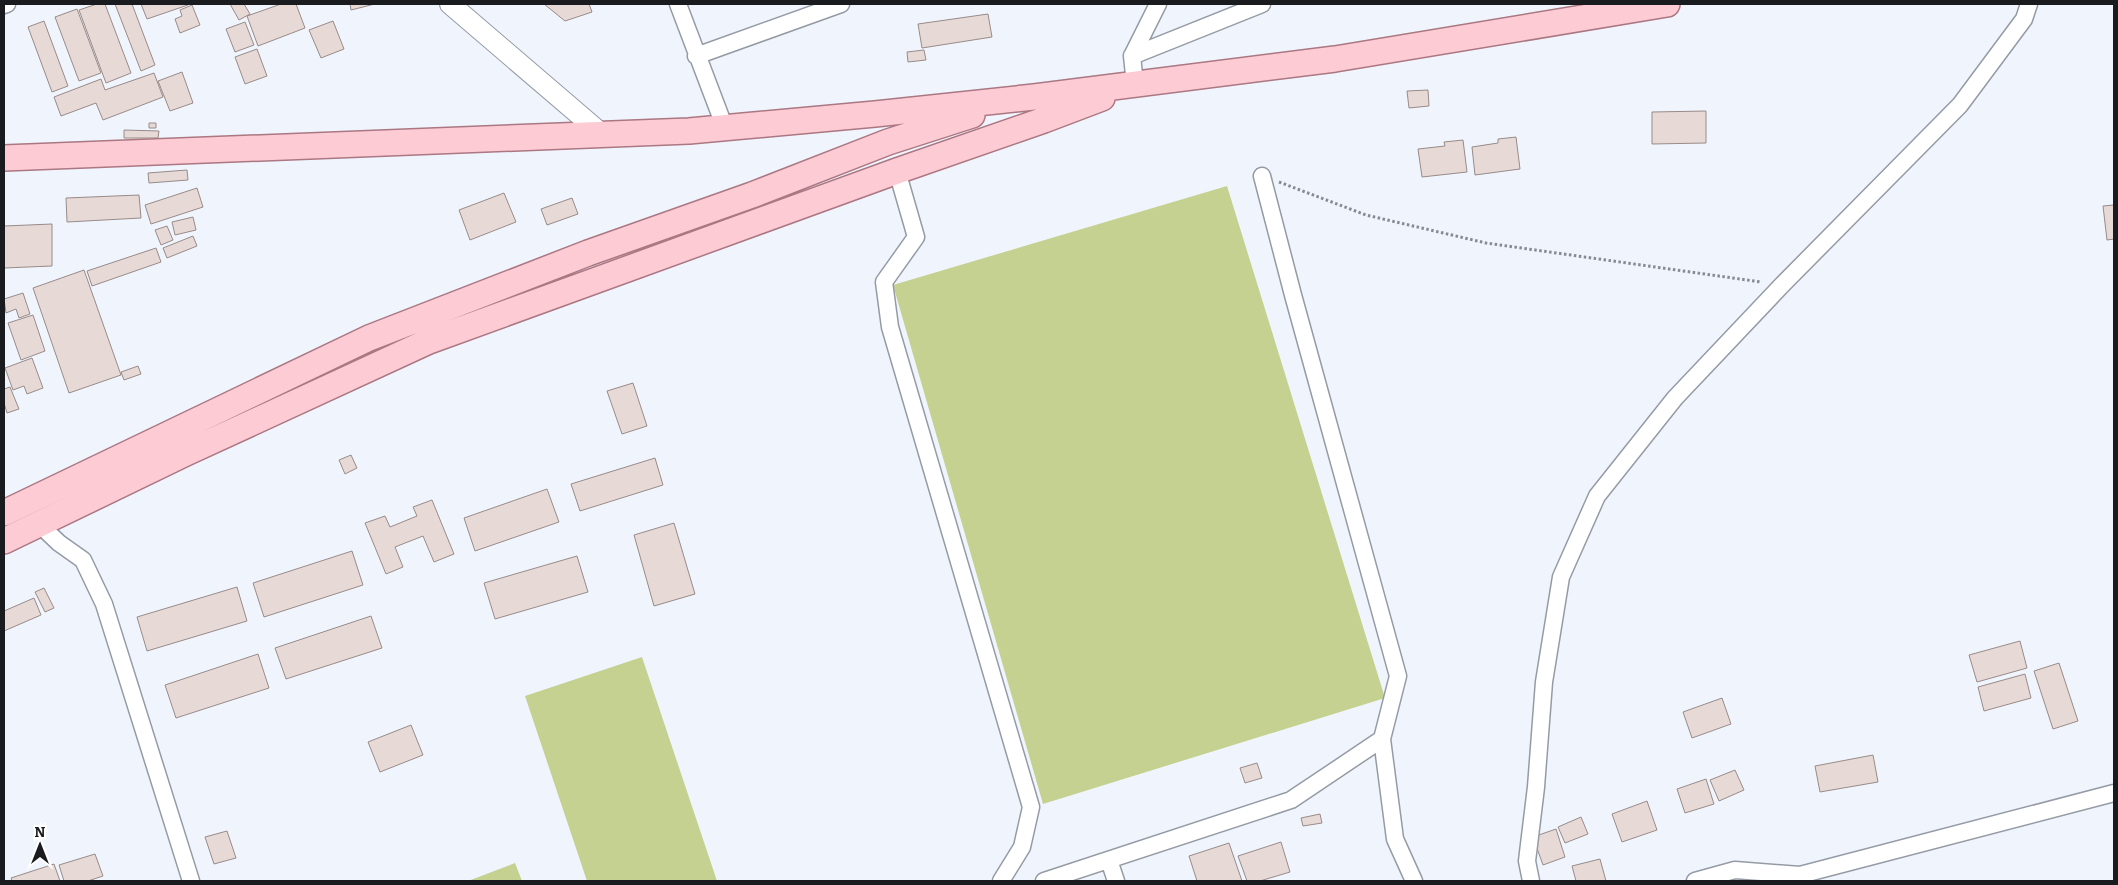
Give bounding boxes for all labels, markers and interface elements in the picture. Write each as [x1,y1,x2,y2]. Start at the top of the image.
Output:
north arrow [15,820,65,870]
text: N [35,824,46,841]

